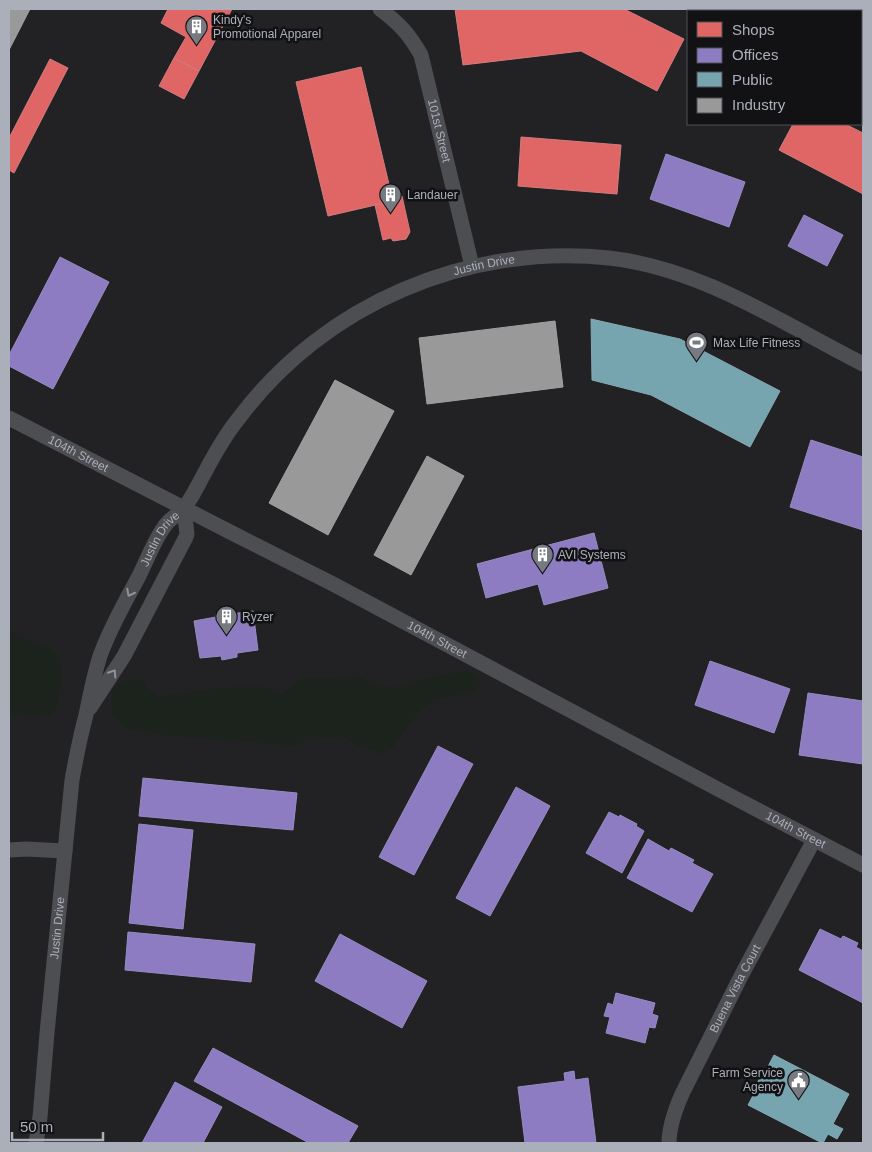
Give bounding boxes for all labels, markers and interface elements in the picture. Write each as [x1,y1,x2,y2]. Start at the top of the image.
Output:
legend [687,10,862,125]
place label: Kindy's Promotional Apparel [213,13,321,41]
building icon: Kindy's Promotional Apparel [185,15,209,46]
text: Shops [732,21,775,38]
text: Offices [732,46,778,63]
text: Public [732,71,773,88]
text: Industry [732,96,786,113]
street label: 101st Street [425,98,454,164]
building icon: Landauer [379,183,403,214]
place label: Landauer [407,188,458,202]
street label: Justin Drive [452,252,516,278]
sports icon: Max Life Fitness [685,331,709,362]
place label: Max Life Fitness [713,336,800,350]
street label: 104th Street [46,433,111,475]
street label: Justin Drive [138,508,182,569]
building icon: AVI Systems [530,543,554,574]
place label: AVI Systems [558,548,626,562]
one-way arrow [126,587,136,596]
building icon: Ryzer [214,605,238,636]
place label: Ryzer [242,610,273,624]
street label: 104th Street [405,618,470,661]
one-way arrow [107,669,117,678]
street label: 104th Street [763,808,829,852]
street label: Justin Drive [47,896,67,960]
street label: Buena Vista Court [707,942,764,1035]
place label: Farm Service Agency [712,1066,783,1094]
public building icon: Farm Service Agency [787,1068,811,1099]
scale bar [12,1110,104,1142]
text: 50 m [20,1118,53,1135]

